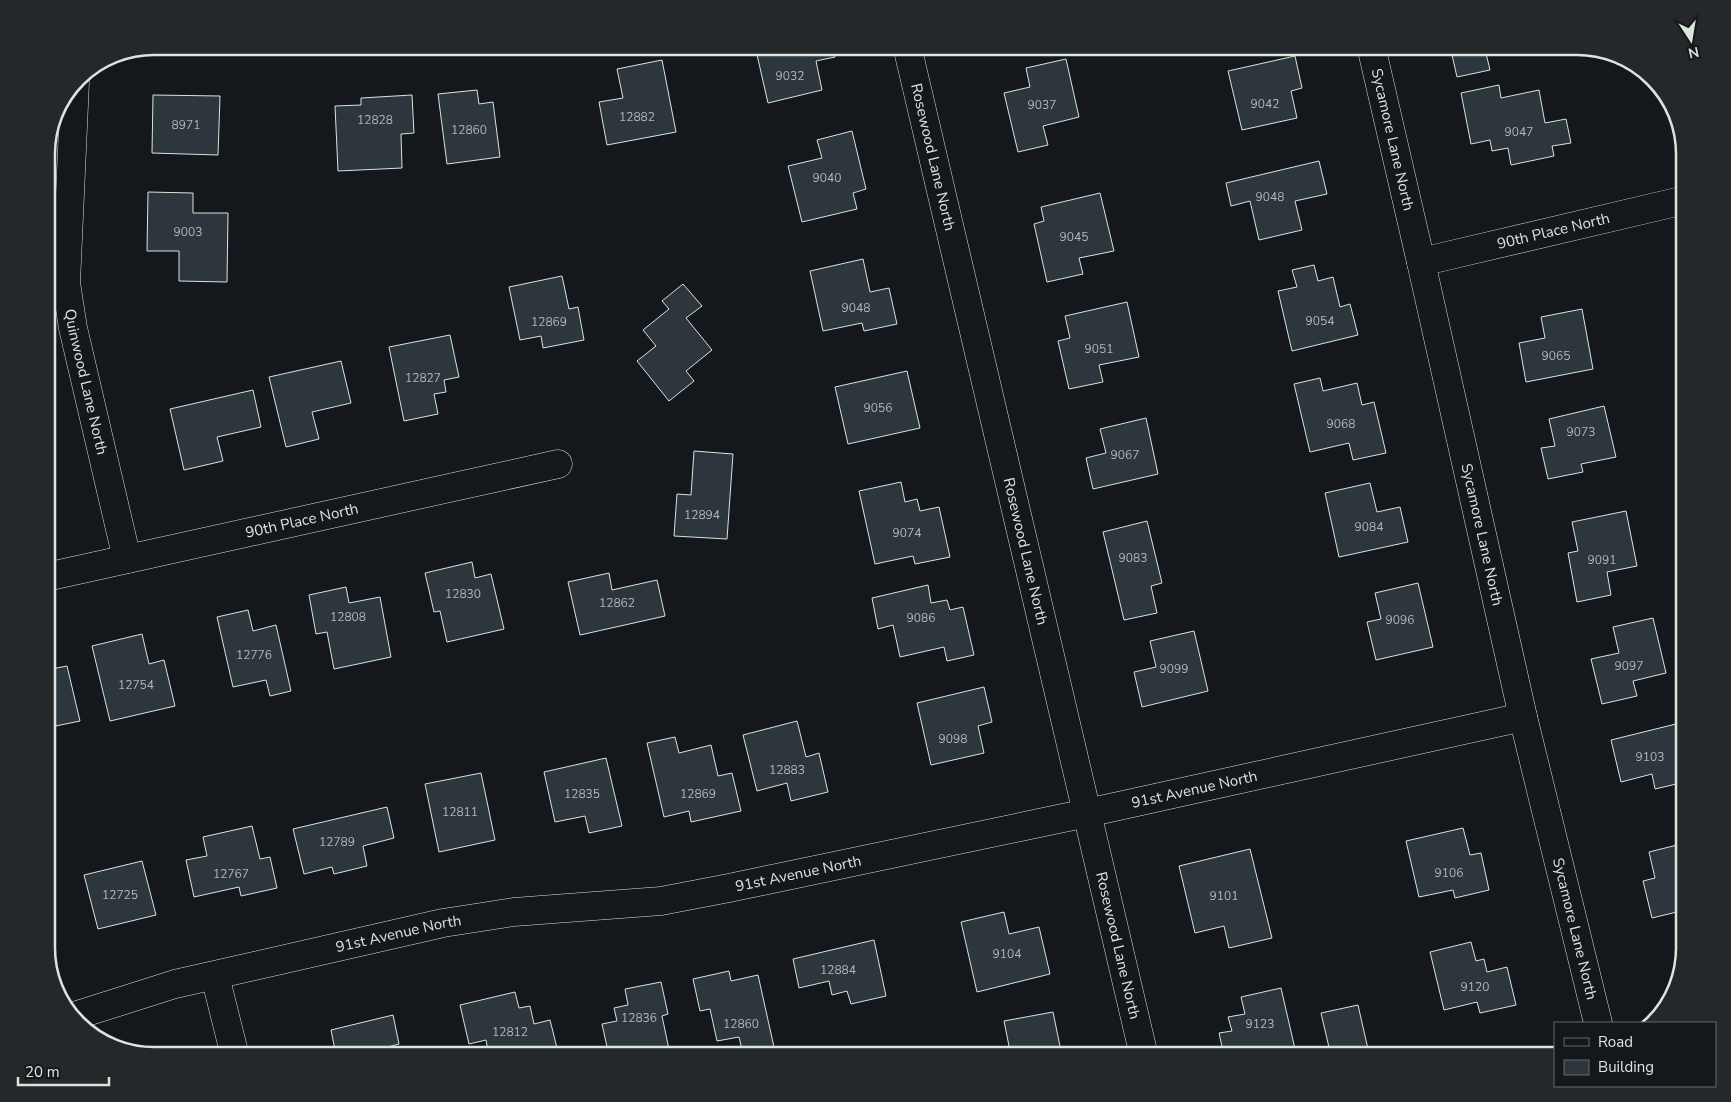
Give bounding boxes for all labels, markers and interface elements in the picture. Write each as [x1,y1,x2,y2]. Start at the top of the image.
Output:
north arrow [1666,15,1716,65]
text: N [1686,42,1701,63]
street label: Sycamore Lane North [1367,66,1419,213]
house number: 9032 [776,68,804,84]
street label: Rosewood Lane North [906,81,960,233]
house number: 9042 [1251,96,1279,112]
house number: 9037 [1028,97,1056,113]
house number: 12882 [619,109,655,125]
house number: 12828 [357,112,393,128]
house number: 8971 [172,117,200,133]
house number: 12860 [451,122,487,138]
house number: 9047 [1505,124,1533,140]
house number: 9040 [813,170,841,186]
house number: 9048 [1256,189,1284,205]
street label: 90th Place North [1495,208,1612,254]
house number: 9003 [174,224,202,240]
house number: 9045 [1060,229,1088,245]
house number: 9048 [842,300,870,316]
street label: Quinwood Lane North [60,307,112,457]
house number: 9054 [1306,313,1334,329]
house number: 12869 [531,314,567,330]
house number: 9051 [1085,341,1113,357]
house number: 9065 [1542,348,1570,364]
house number: 12827 [405,370,441,386]
house number: 9056 [864,400,892,416]
house number: 9068 [1327,416,1355,432]
house number: 9073 [1567,424,1595,440]
house number: 9067 [1111,447,1139,463]
street label: Sycamore Lane North [1456,461,1508,608]
street label: Rosewood Lane North [999,476,1053,627]
street label: 90th Place North [243,498,360,543]
house number: 12894 [684,507,720,523]
house number: 9084 [1355,519,1383,535]
house number: 9074 [893,525,921,541]
house number: 9083 [1119,550,1147,566]
house number: 9091 [1588,552,1616,568]
house number: 12830 [445,586,481,602]
house number: 12862 [599,595,635,611]
house number: 12808 [330,609,366,625]
house number: 9086 [907,610,935,626]
house number: 9096 [1386,612,1414,628]
house number: 12776 [236,647,272,663]
house number: 9097 [1615,658,1643,674]
house number: 9099 [1160,661,1188,677]
house number: 12754 [118,677,154,693]
house number: 9098 [939,731,967,747]
house number: 9103 [1636,749,1664,765]
house number: 12883 [769,762,805,778]
street label: 91st Avenue North [1130,766,1259,813]
house number: 12835 [564,786,600,802]
house number: 12869 [680,786,716,802]
house number: 12811 [442,804,478,820]
house number: 12789 [319,834,355,850]
street label: 91st Avenue North [733,851,863,896]
street label: Sycamore Lane North [1548,856,1602,1002]
house number: 9106 [1435,865,1463,881]
house number: 12767 [213,866,249,882]
street label: Rosewood Lane North [1091,870,1145,1021]
house number: 12725 [102,887,138,903]
house number: 9101 [1210,888,1238,904]
street label: 91st Avenue North [334,910,463,957]
house number: 9104 [993,946,1021,962]
house number: 12884 [820,962,856,978]
house number: 9120 [1461,979,1489,995]
house number: 12836 [621,1010,657,1026]
house number: 12860 [723,1016,759,1032]
house number: 9123 [1246,1016,1274,1032]
legend [1554,1022,1716,1087]
house number: 12812 [492,1024,528,1040]
text: Road [1598,1032,1633,1052]
scale bar [18,1054,109,1086]
text: Building [1598,1057,1654,1077]
text: 20 m [25,1062,60,1082]

